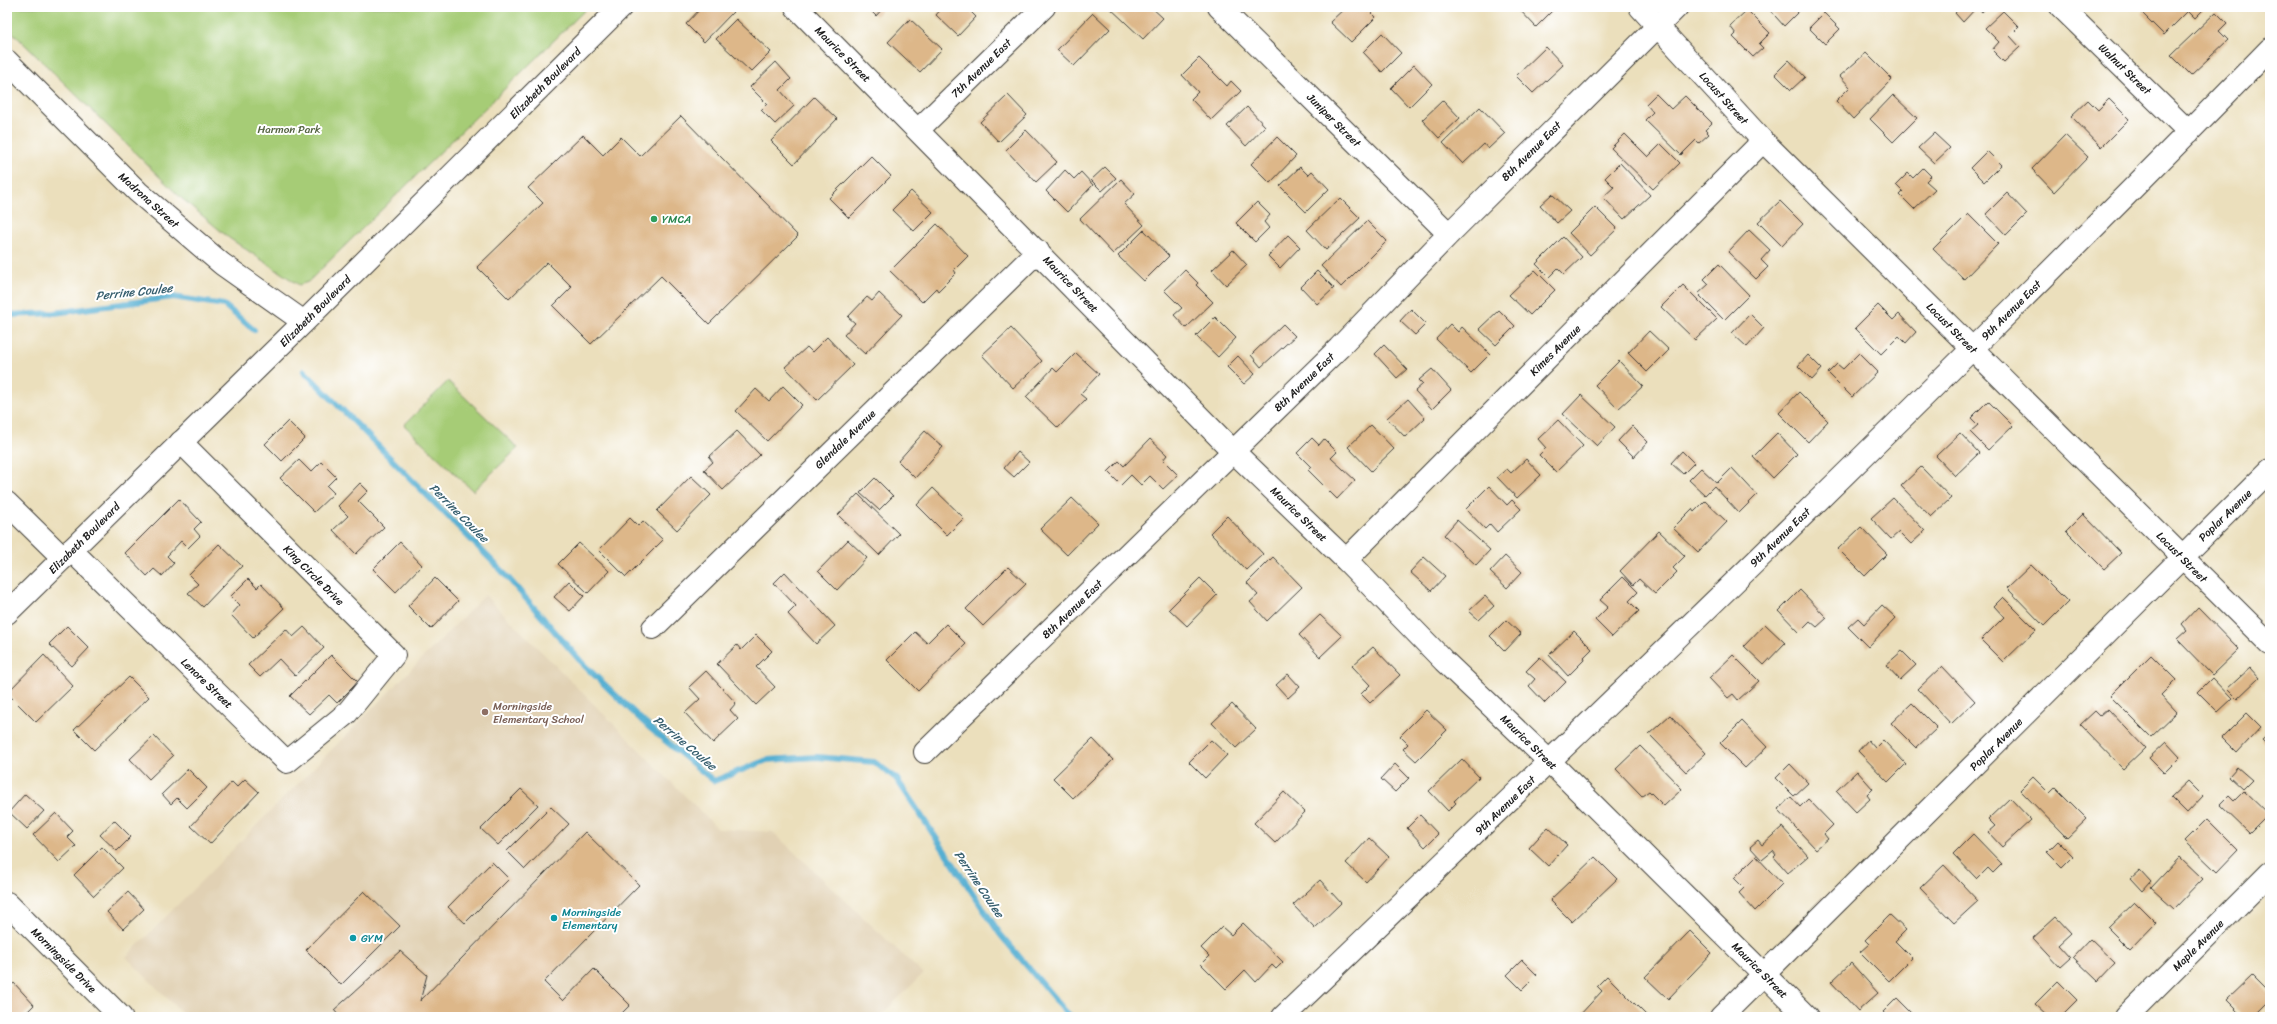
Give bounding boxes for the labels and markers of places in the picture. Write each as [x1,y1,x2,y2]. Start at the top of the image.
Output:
place label: YMCA [662,210,691,229]
marker: YMCA [649,214,659,224]
place label: Morningside Elementary School [493,697,585,729]
marker: Morningside Elementary School [480,707,490,717]
place label: Morningside Elementary [562,903,621,935]
marker: Morningside Elementary [549,913,559,923]
place label: GYM [361,929,383,948]
marker: GYM [348,933,358,943]

